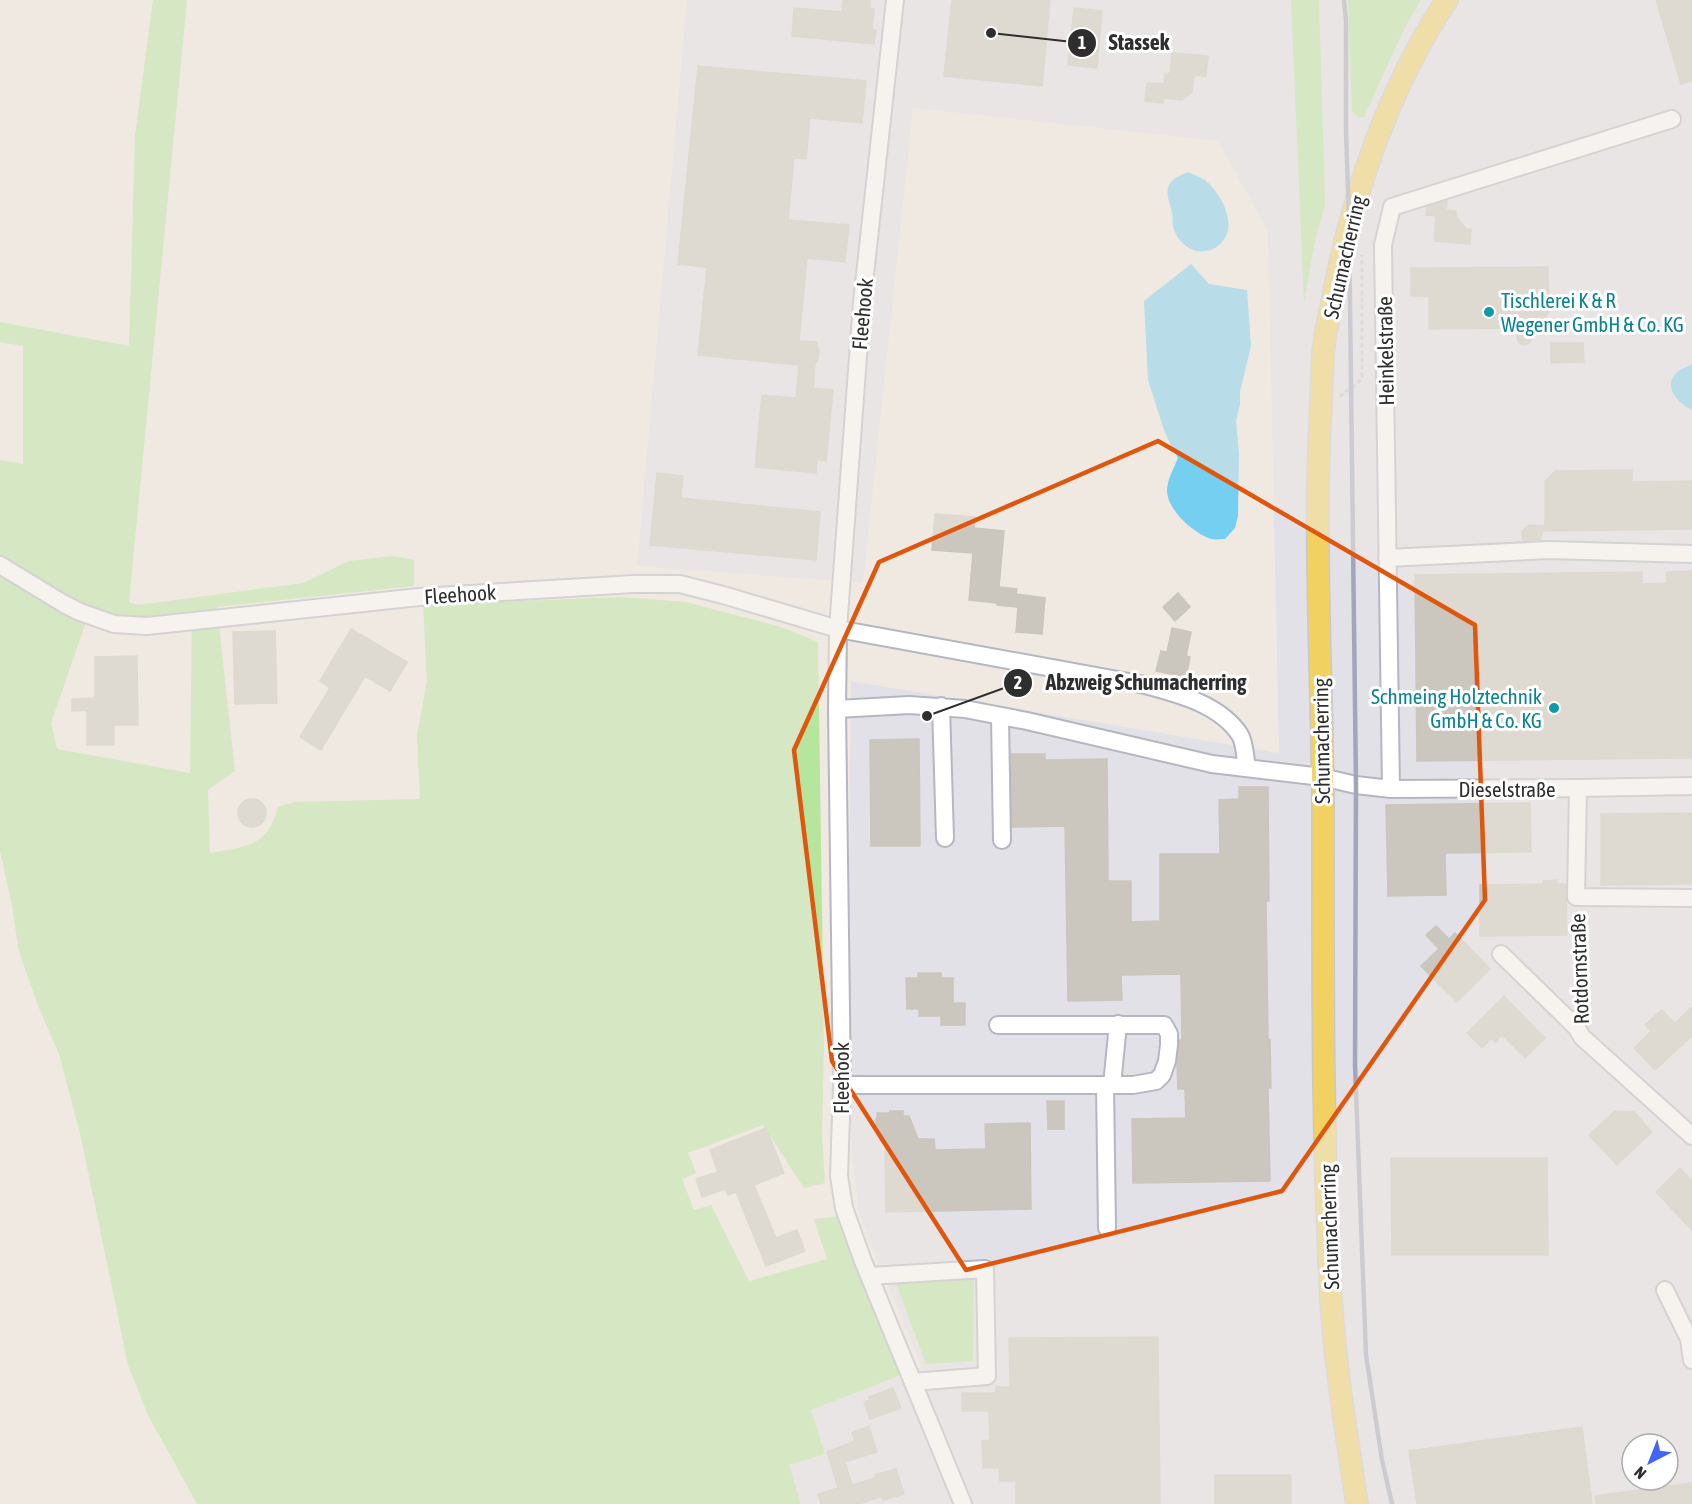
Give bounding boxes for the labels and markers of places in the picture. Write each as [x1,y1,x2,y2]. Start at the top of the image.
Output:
callout: Stassek [1067,23,1182,63]
place label: Tischlerei K & R Wegener GmbH & Co. KG [1501,288,1684,336]
marker: Tischlerei K & R Wegener GmbH & Co. KG [1482,305,1496,319]
callout: Abzweig Schumacherring [1003,663,1258,703]
place label: Schmeing Holztechnik GmbH & Co. KG [1371,684,1542,732]
marker: Schmeing Holztechnik GmbH & Co. KG [1547,701,1561,715]

